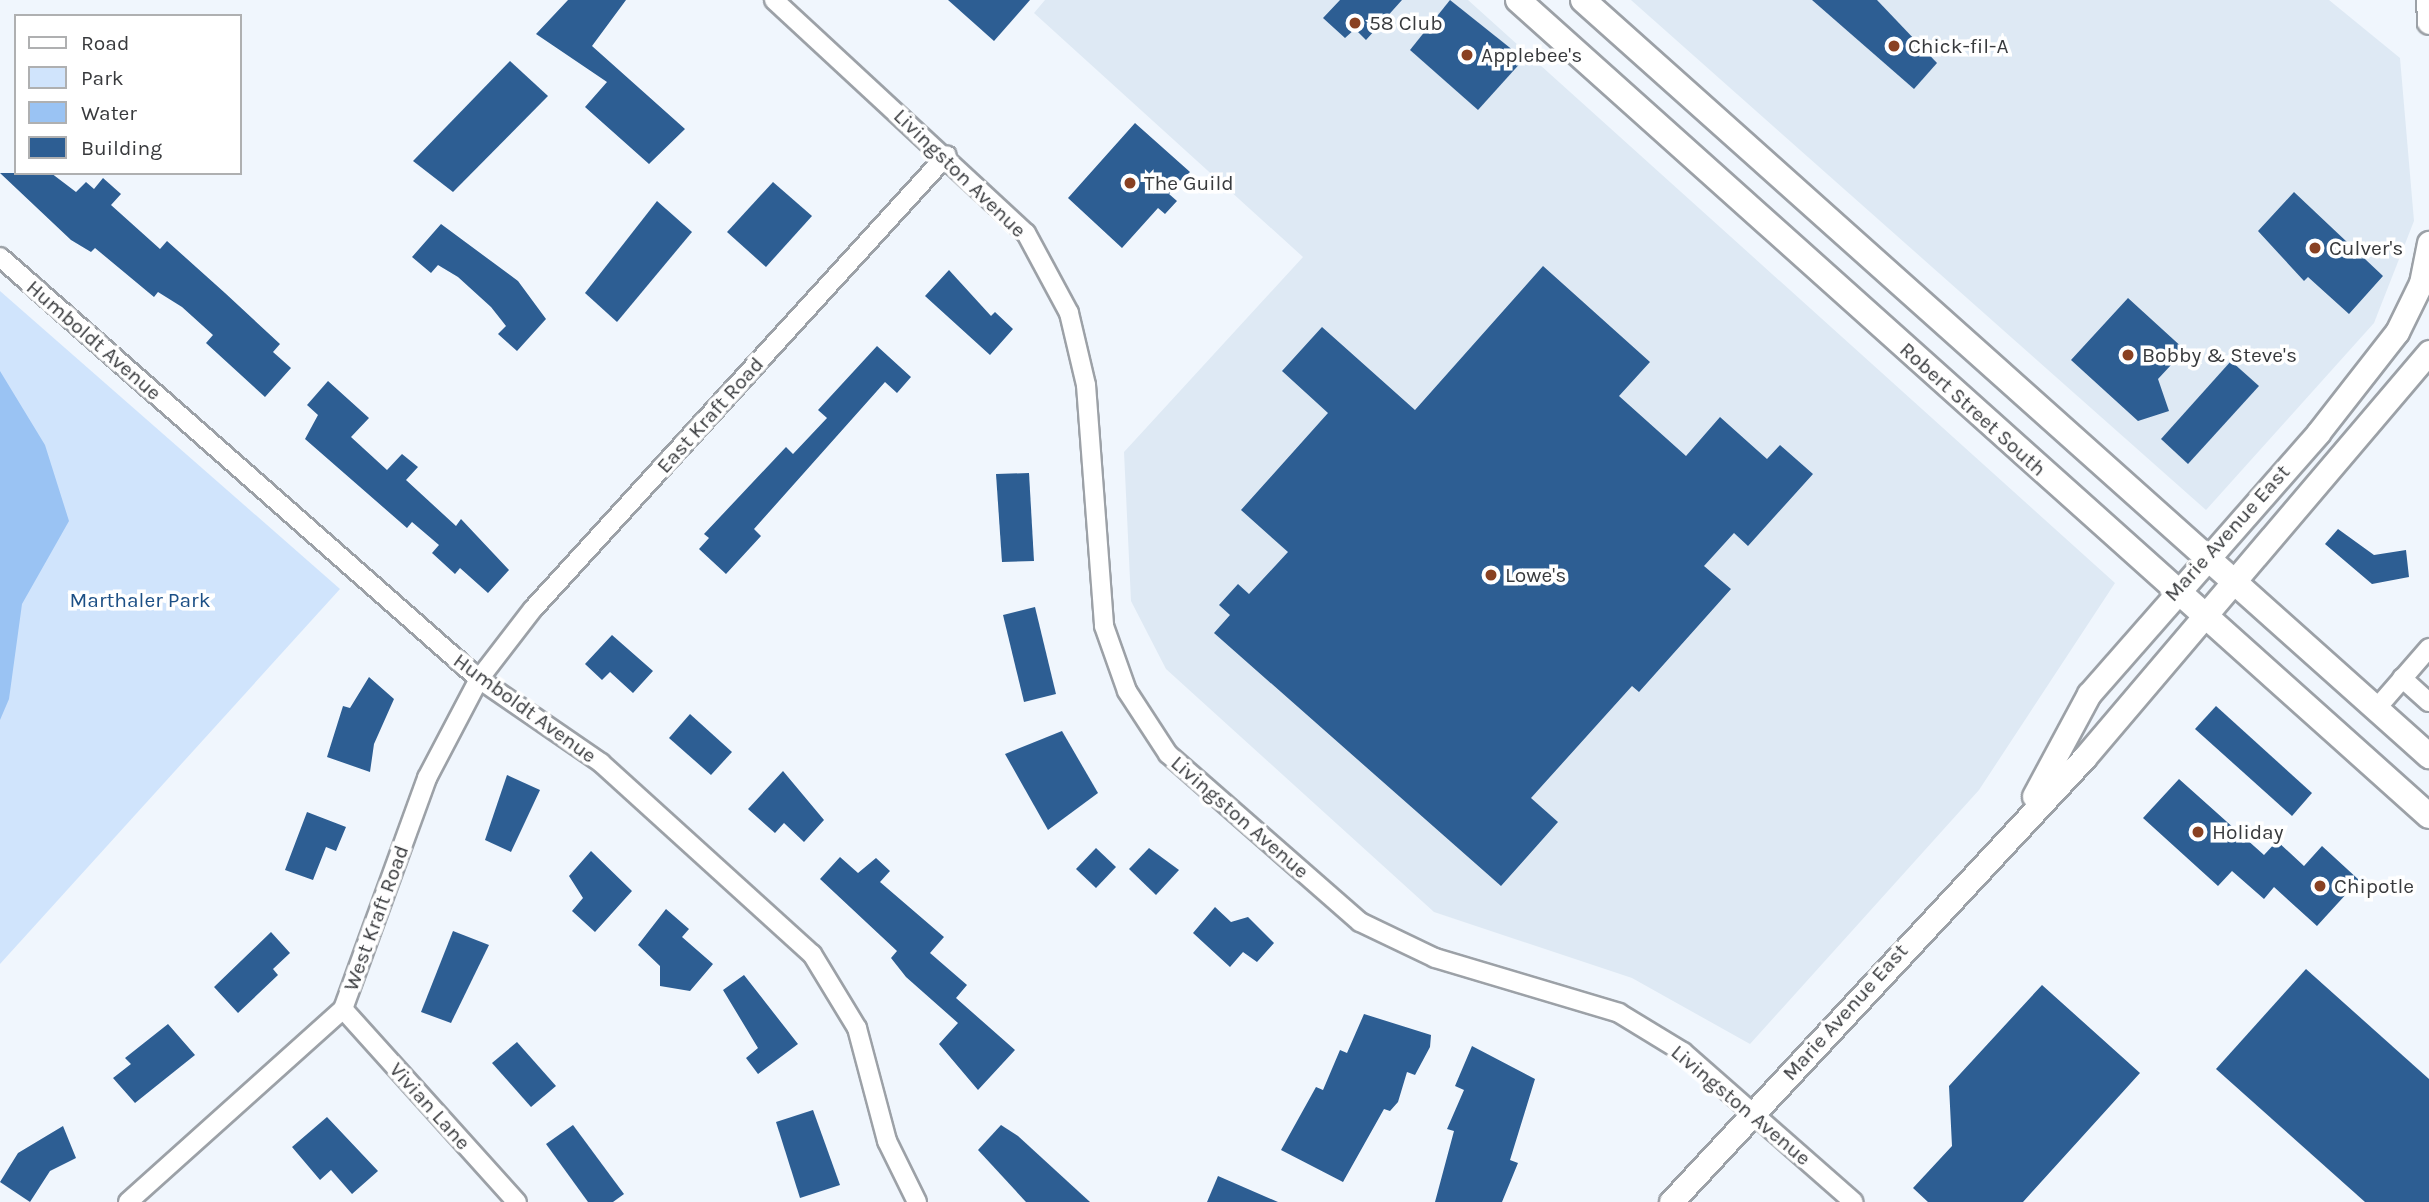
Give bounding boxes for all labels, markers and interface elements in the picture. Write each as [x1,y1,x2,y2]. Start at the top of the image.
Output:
place label: 58 Club [1369,10,1443,36]
legend [14,14,242,175]
marker: 58 Club [1347,15,1363,31]
text: Road [81,31,129,55]
place label: Chick-fil-A [1908,33,2008,59]
marker: Chick-fil-A [1886,38,1902,54]
place label: Applebee's [1481,42,1582,68]
marker: Applebee's [1459,47,1475,63]
text: Park [81,66,124,90]
text: Water [81,101,137,125]
street label: Livingston Avenue [888,103,1032,243]
text: Building [81,136,162,160]
place label: The Guild [1144,170,1234,196]
marker: The Guild [1122,175,1138,191]
place label: Culver's [2329,235,2403,261]
marker: Culver's [2307,240,2323,256]
street label: Humboldt Avenue [21,275,167,405]
street label: Robert Street South [1895,337,2051,481]
place label: Bobby & Steve's [2142,342,2297,368]
marker: Bobby & Steve's [2120,347,2136,363]
street label: East Kraft Road [651,352,769,478]
street label: Marie Avenue East [2159,459,2295,607]
place label: Lowe's [1505,562,1566,588]
marker: Lowe's [1483,567,1499,583]
park label: Marthaler Park [70,587,210,613]
street label: Humboldt Avenue [449,648,601,768]
street label: Livingston Avenue [1166,750,1314,884]
place label: Holiday [2212,819,2283,845]
marker: Holiday [2190,824,2206,840]
street label: West Kraft Road [338,842,414,994]
place label: Chipotle [2334,873,2414,899]
marker: Chipotle [2312,878,2328,894]
street label: Marie Avenue East [1777,938,1913,1086]
street label: Livingston Avenue [1666,1039,1816,1171]
street label: Vivian Lane [384,1057,476,1155]

